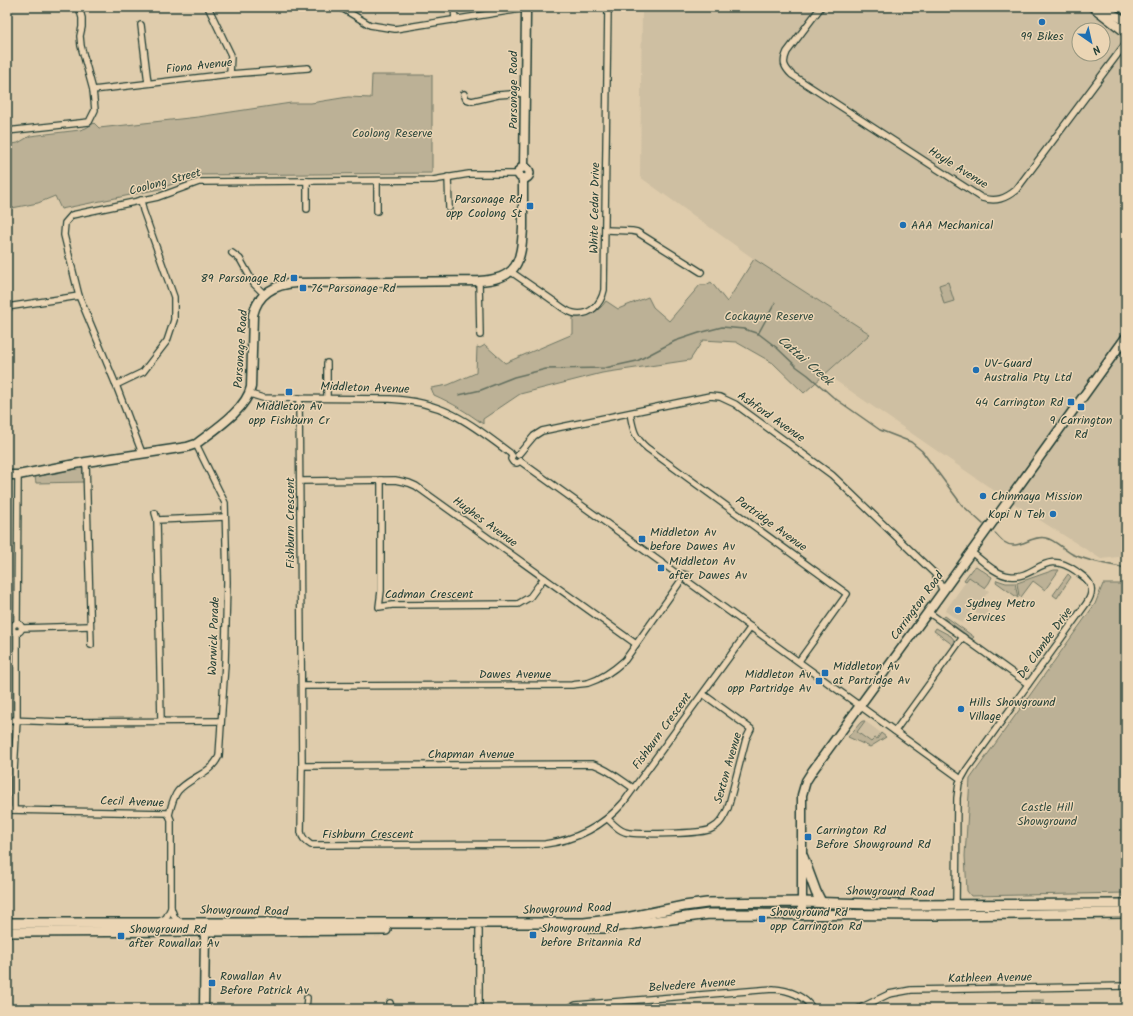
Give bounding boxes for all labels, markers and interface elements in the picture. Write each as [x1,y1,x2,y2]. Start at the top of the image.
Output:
marker: 99 Bikes [1037,17,1047,27]
north arrow [1071,22,1111,62]
place label: 99 Bikes [1020,27,1064,46]
text: N [1088,40,1104,59]
street label: Parsonage Road [504,50,523,129]
street label: Fiona Avenue [165,53,234,79]
park label: Coolong Reserve [352,124,433,143]
street label: Hoyle Avenue [924,142,992,194]
street label: White Cedar Drive [585,161,605,254]
street label: Coolong Street [127,163,203,201]
place label: Parsonage Rd opp Coolong St [446,190,523,223]
marker: Parsonage Rd opp Coolong St [525,201,535,211]
place label: AAA Mechanical [911,216,993,235]
marker: AAA Mechanical [898,220,908,230]
place label: 89 Parsonage Rd [201,269,287,288]
marker: 89 Parsonage Rd [289,273,299,283]
place label: 76 Parsonage Rd [311,279,397,298]
marker: 76 Parsonage Rd [298,283,308,293]
park label: Cockayne Reserve [725,307,814,326]
street label: Parsonage Road [229,308,253,389]
water label: Cattai Creek [772,331,839,393]
place label: UV-Guard Australia Pty Ltd [984,354,1072,387]
marker: UV-Guard Australia Pty Ltd [971,365,981,375]
street label: Middleton Avenue [320,377,411,399]
marker: Middleton Av opp Fishburn Cr [284,387,294,397]
street label: Ashford Avenue [733,387,809,448]
place label: 44 Carrington Rd [975,393,1064,412]
place label: Middleton Av opp Fishburn Cr [249,397,330,430]
marker: 44 Carrington Rd [1066,397,1076,407]
marker: 9 Carrington Rd [1076,402,1086,412]
place label: 9 Carrington Rd [1050,411,1112,444]
street label: Fishburn Crescent [281,477,300,569]
place label: Chinmaya Mission [991,487,1082,506]
street label: Partridge Avenue [731,491,811,557]
marker: Chinmaya Mission [978,491,988,501]
street label: Hughes Avenue [448,492,522,553]
place label: Kopi N Teh [988,505,1045,524]
marker: Kopi N Teh [1048,509,1058,519]
place label: Middleton Av before Dawes Av [650,523,736,556]
marker: Middleton Av before Dawes Av [637,534,647,544]
place label: Middleton Av after Dawes Av [669,552,748,585]
marker: Middleton Av after Dawes Av [656,563,666,573]
street label: Carrington Road [885,567,949,644]
street label: Cadman Crescent [385,585,474,604]
place label: Sydney Metro Services [966,594,1035,627]
street label: Warwick Parade [203,596,225,676]
street label: De Clambe Drive [1012,603,1078,683]
marker: Sydney Metro Services [953,605,963,615]
place label: Middleton Av at Partridge Av [833,657,911,690]
street label: Dawes Avenue [479,665,552,684]
place label: Middleton Av opp Partridge Av [727,665,812,698]
marker: Middleton Av at Partridge Av [820,668,830,678]
marker: Middleton Av opp Partridge Av [814,676,824,686]
street label: Fishburn Crescent [627,688,697,774]
place label: Hills Showground Village [969,693,1056,726]
marker: Hills Showground Village [956,704,966,714]
street label: Sexton Avenue [709,729,747,806]
street label: Chapman Avenue [428,745,515,764]
street label: Cecil Avenue [100,791,165,813]
park label: Castle Hill Showground [1017,798,1078,831]
place label: Carrington Rd Before Showground Rd [816,821,932,854]
street label: Fishburn Crescent [322,825,414,844]
marker: Carrington Rd Before Showground Rd [803,832,813,842]
street label: Showground Road [846,882,935,902]
street label: Showground Road [522,898,613,920]
street label: Showground Road [200,901,289,921]
place label: Showground Rd opp Carrington Rd [770,903,863,936]
marker: Showground Rd opp Carrington Rd [757,914,767,924]
place label: Showground Rd before Britannia Rd [541,919,642,952]
place label: Showground Rd after Rowallan Av [129,920,220,953]
marker: Showground Rd before Britannia Rd [528,930,538,940]
marker: Showground Rd after Rowallan Av [116,931,126,941]
place label: Rowallan Av Before Patrick Av [220,967,310,1000]
street label: Kathleen Avenue [948,968,1033,988]
street label: Belvedere Avenue [648,972,737,998]
marker: Rowallan Av Before Patrick Av [207,978,217,988]

